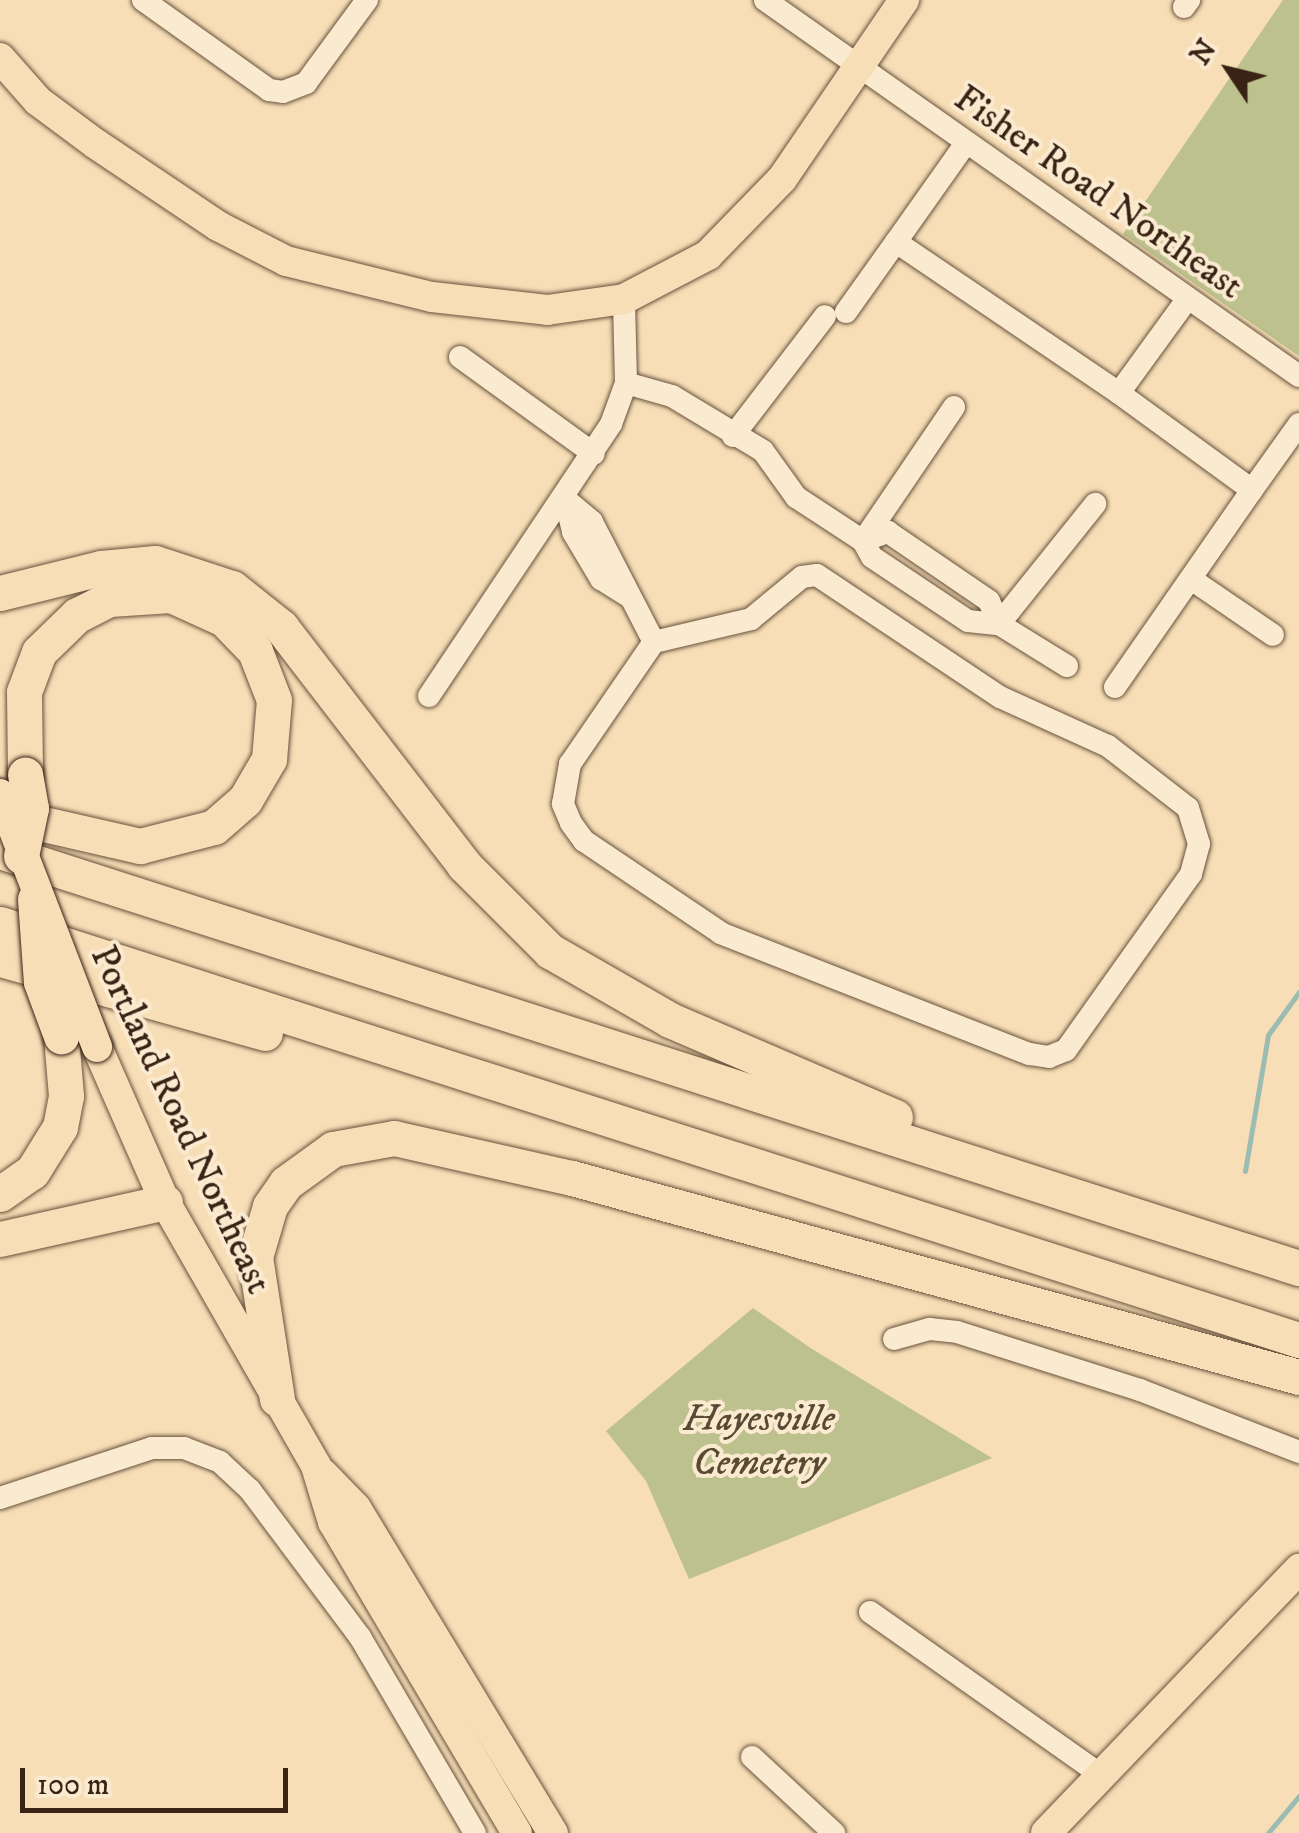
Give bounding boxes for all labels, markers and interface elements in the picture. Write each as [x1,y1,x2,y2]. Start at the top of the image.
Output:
north arrow [1179,20,1279,120]
text: N [1183,33,1225,72]
street label: Fisher Road Northeast [945,76,1251,310]
street label: Portland Road Northeast [79,939,281,1301]
park label: Hayesville Cemetery [683,1397,835,1486]
scale bar [25,1748,292,1810]
text: 100 m [37,1767,109,1804]

